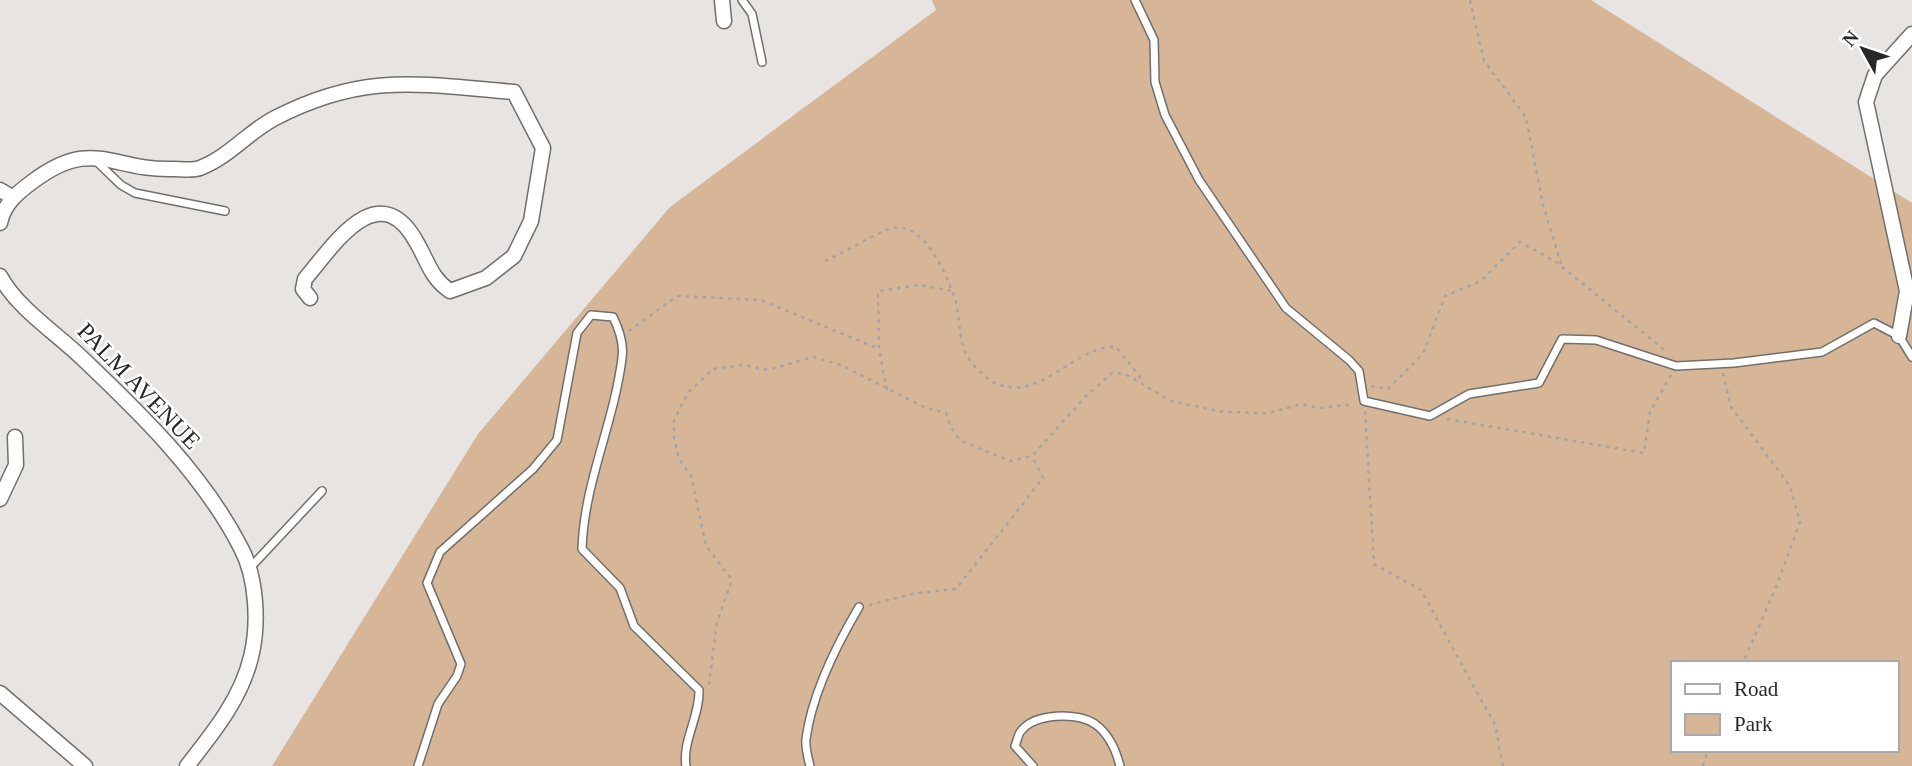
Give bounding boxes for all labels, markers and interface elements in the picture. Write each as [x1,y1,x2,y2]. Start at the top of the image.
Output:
north arrow [1828,14,1898,84]
text: N [1838,26,1863,50]
street label: PALM AVENUE [72,318,206,454]
legend [1671,661,1898,752]
text: Road [1734,677,1779,701]
text: Park [1734,712,1773,736]

